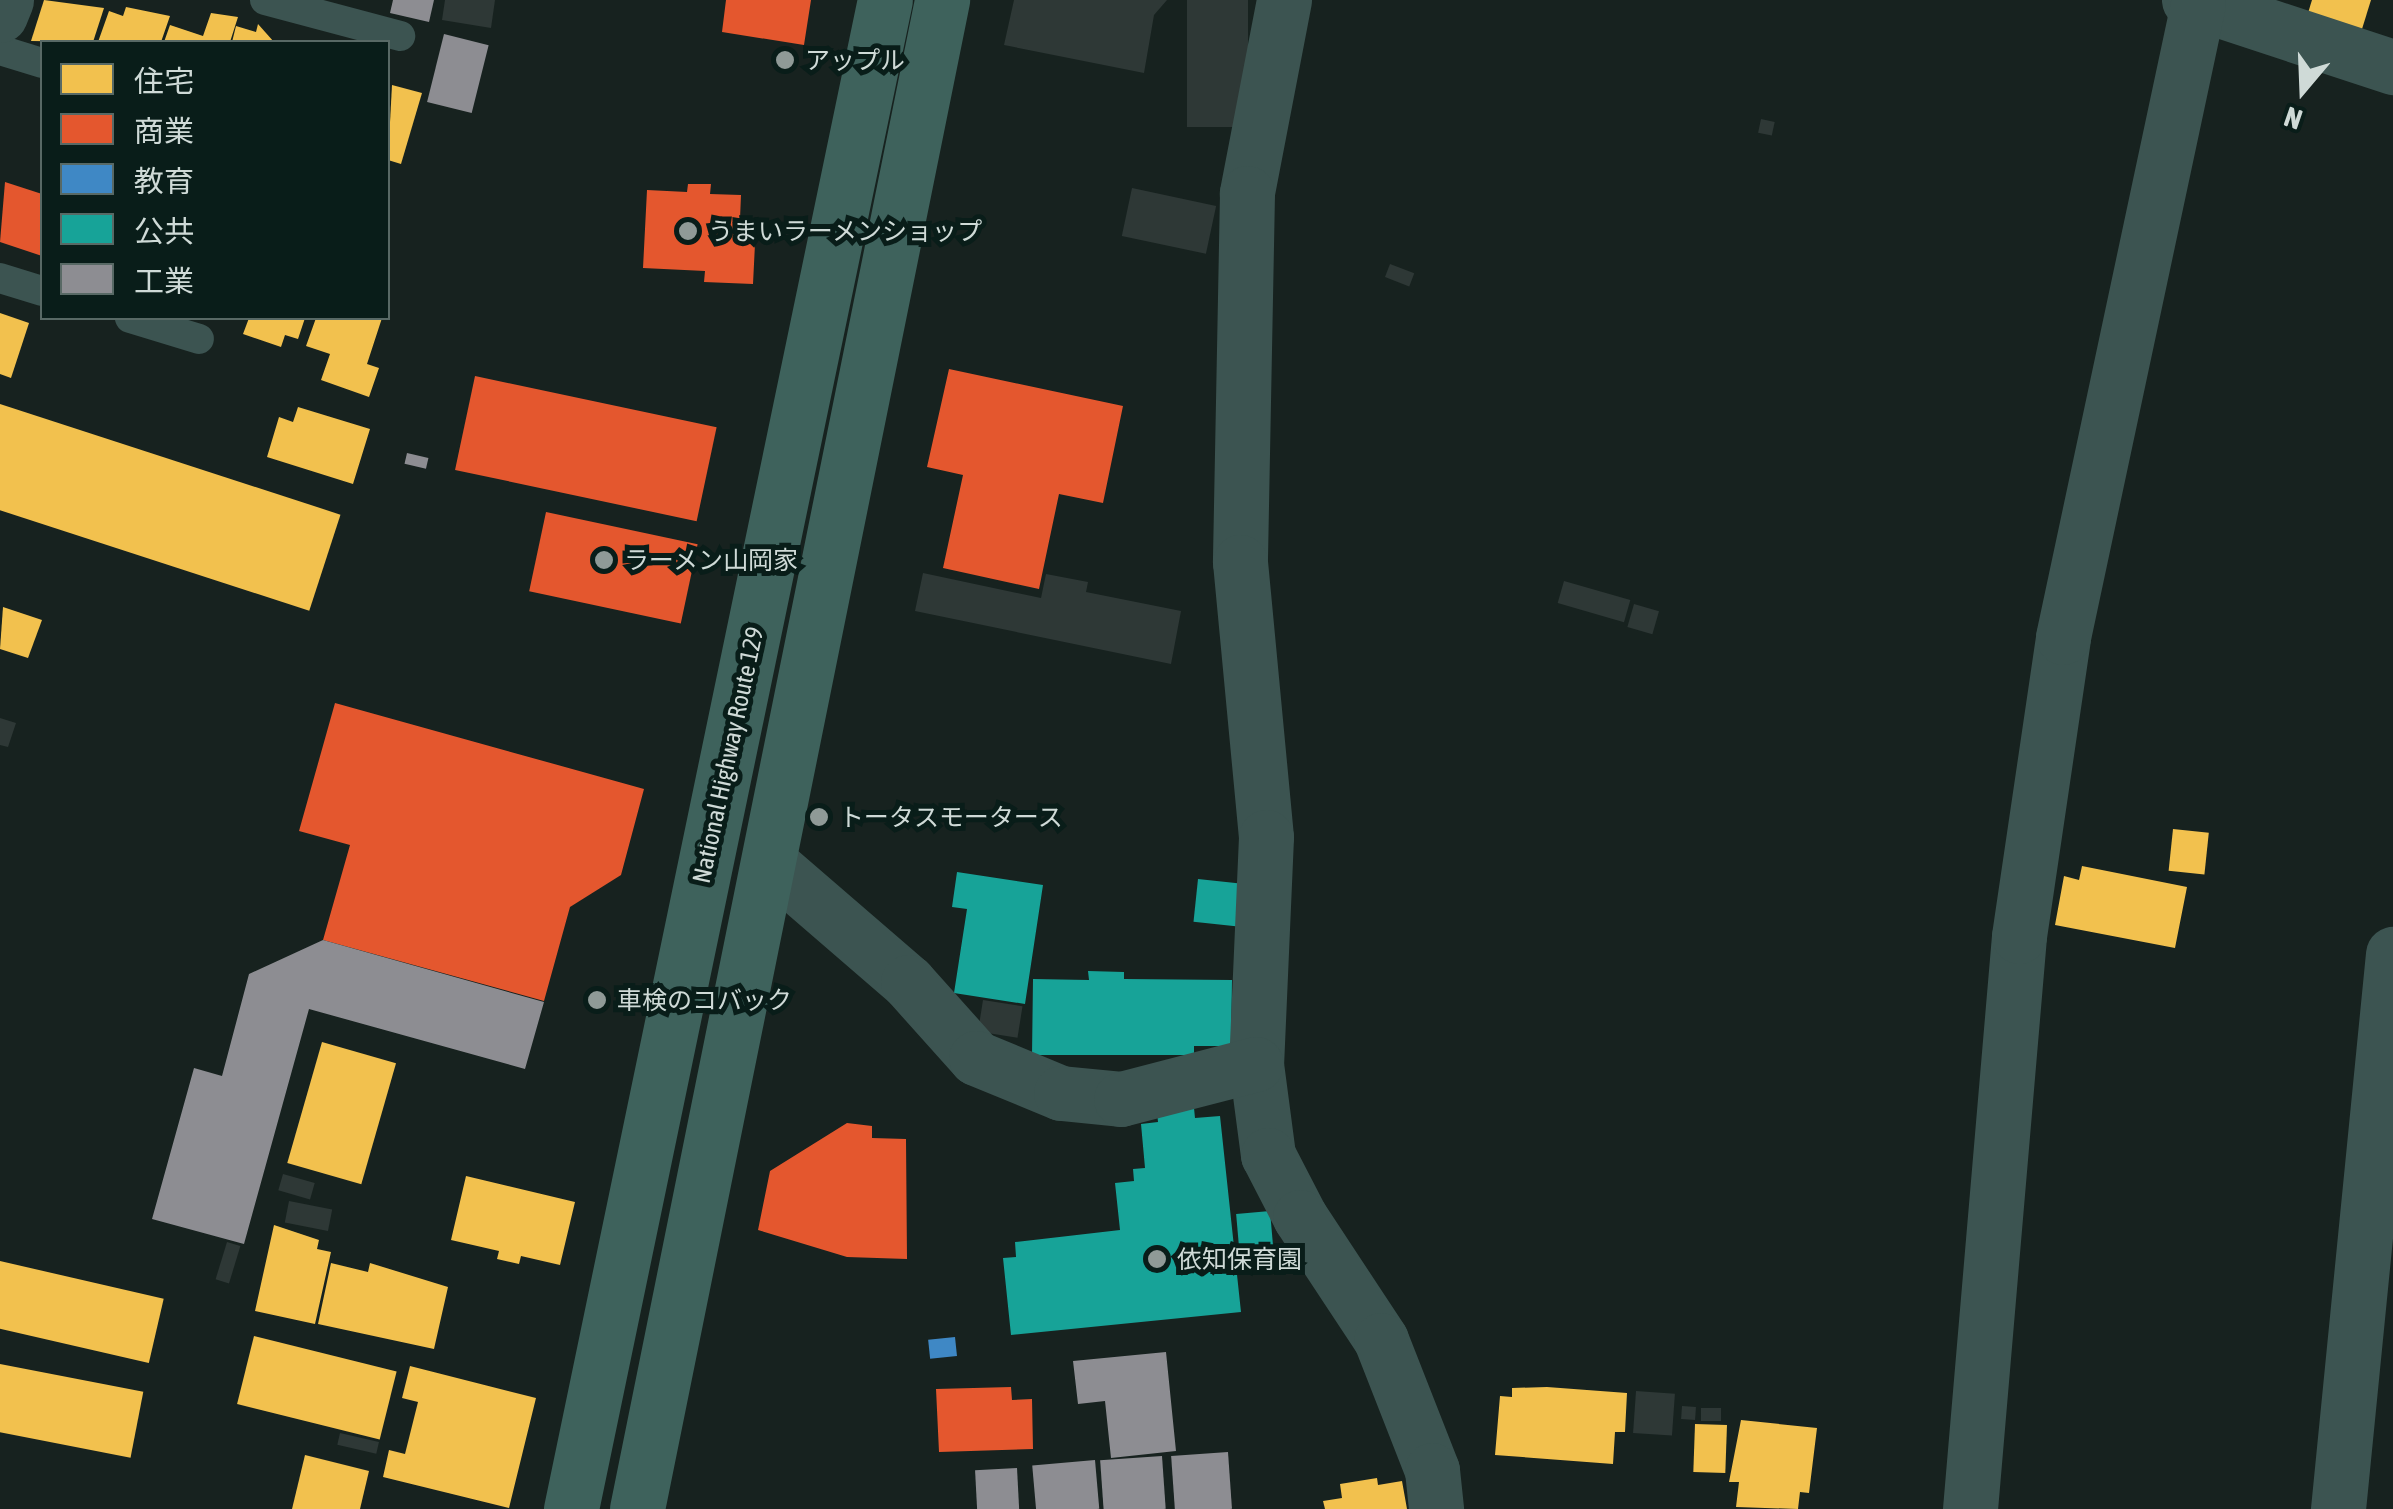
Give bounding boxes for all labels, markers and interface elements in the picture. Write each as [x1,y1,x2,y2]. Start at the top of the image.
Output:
legend [40,40,390,320]
north arrow [2253,40,2353,140]
place label: アップル [805,45,905,75]
marker: アップル [774,49,796,71]
text: 住宅 [134,64,194,98]
text: N [2280,101,2306,136]
text: 商業 [134,114,194,148]
text: 教育 [134,164,194,198]
text: 公共 [134,214,194,248]
place label: うまいラーメンショップ [708,216,983,246]
marker: うまいラーメンショップ [677,220,699,242]
text: 工業 [134,264,194,298]
place label: ラーメン山岡家 [624,545,799,575]
marker: ラーメン山岡家 [593,549,615,571]
street label: National Highway Route 129 [686,624,770,886]
place label: トータスモータース [839,802,1064,832]
marker: トータスモータース [808,806,830,828]
place label: 車検のコバック [617,985,792,1015]
marker: 車検のコバック [586,989,608,1011]
place label: 依知保育園 [1177,1244,1302,1274]
marker: 依知保育園 [1146,1248,1168,1270]

